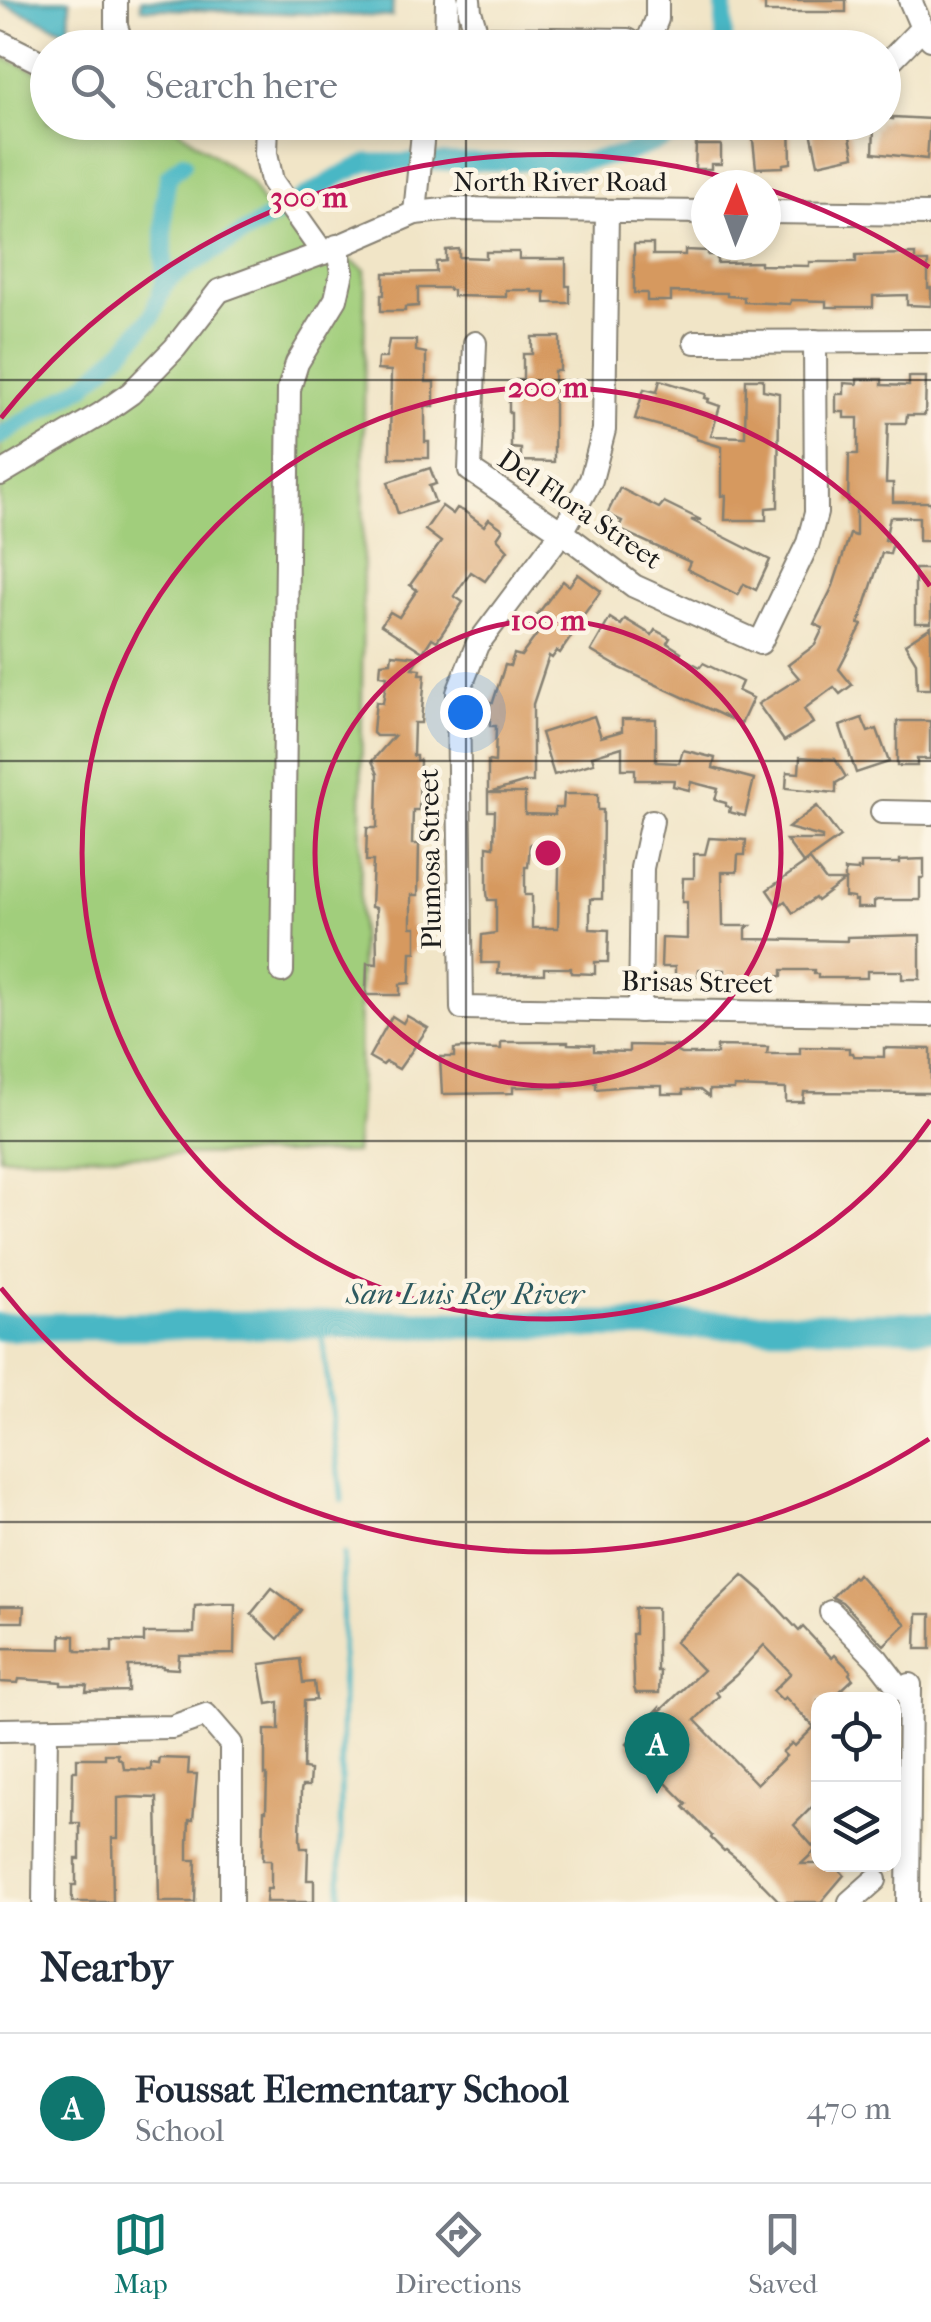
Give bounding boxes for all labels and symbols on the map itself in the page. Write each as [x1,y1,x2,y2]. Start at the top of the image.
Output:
street label: North River Road [453,165,668,198]
north arrow [691,170,781,260]
text: 300 m [271,180,348,215]
text: 200 m [508,370,589,405]
street label: Del Flora Street [492,442,668,576]
text: 100 m [510,603,587,638]
your location [440,687,491,738]
street label: Plumosa Street [412,768,448,950]
centre of rings [530,835,566,871]
street label: Brisas Street [621,964,773,1000]
water label: San Luis Rey River [345,1277,587,1312]
pin: A [624,1712,690,1794]

